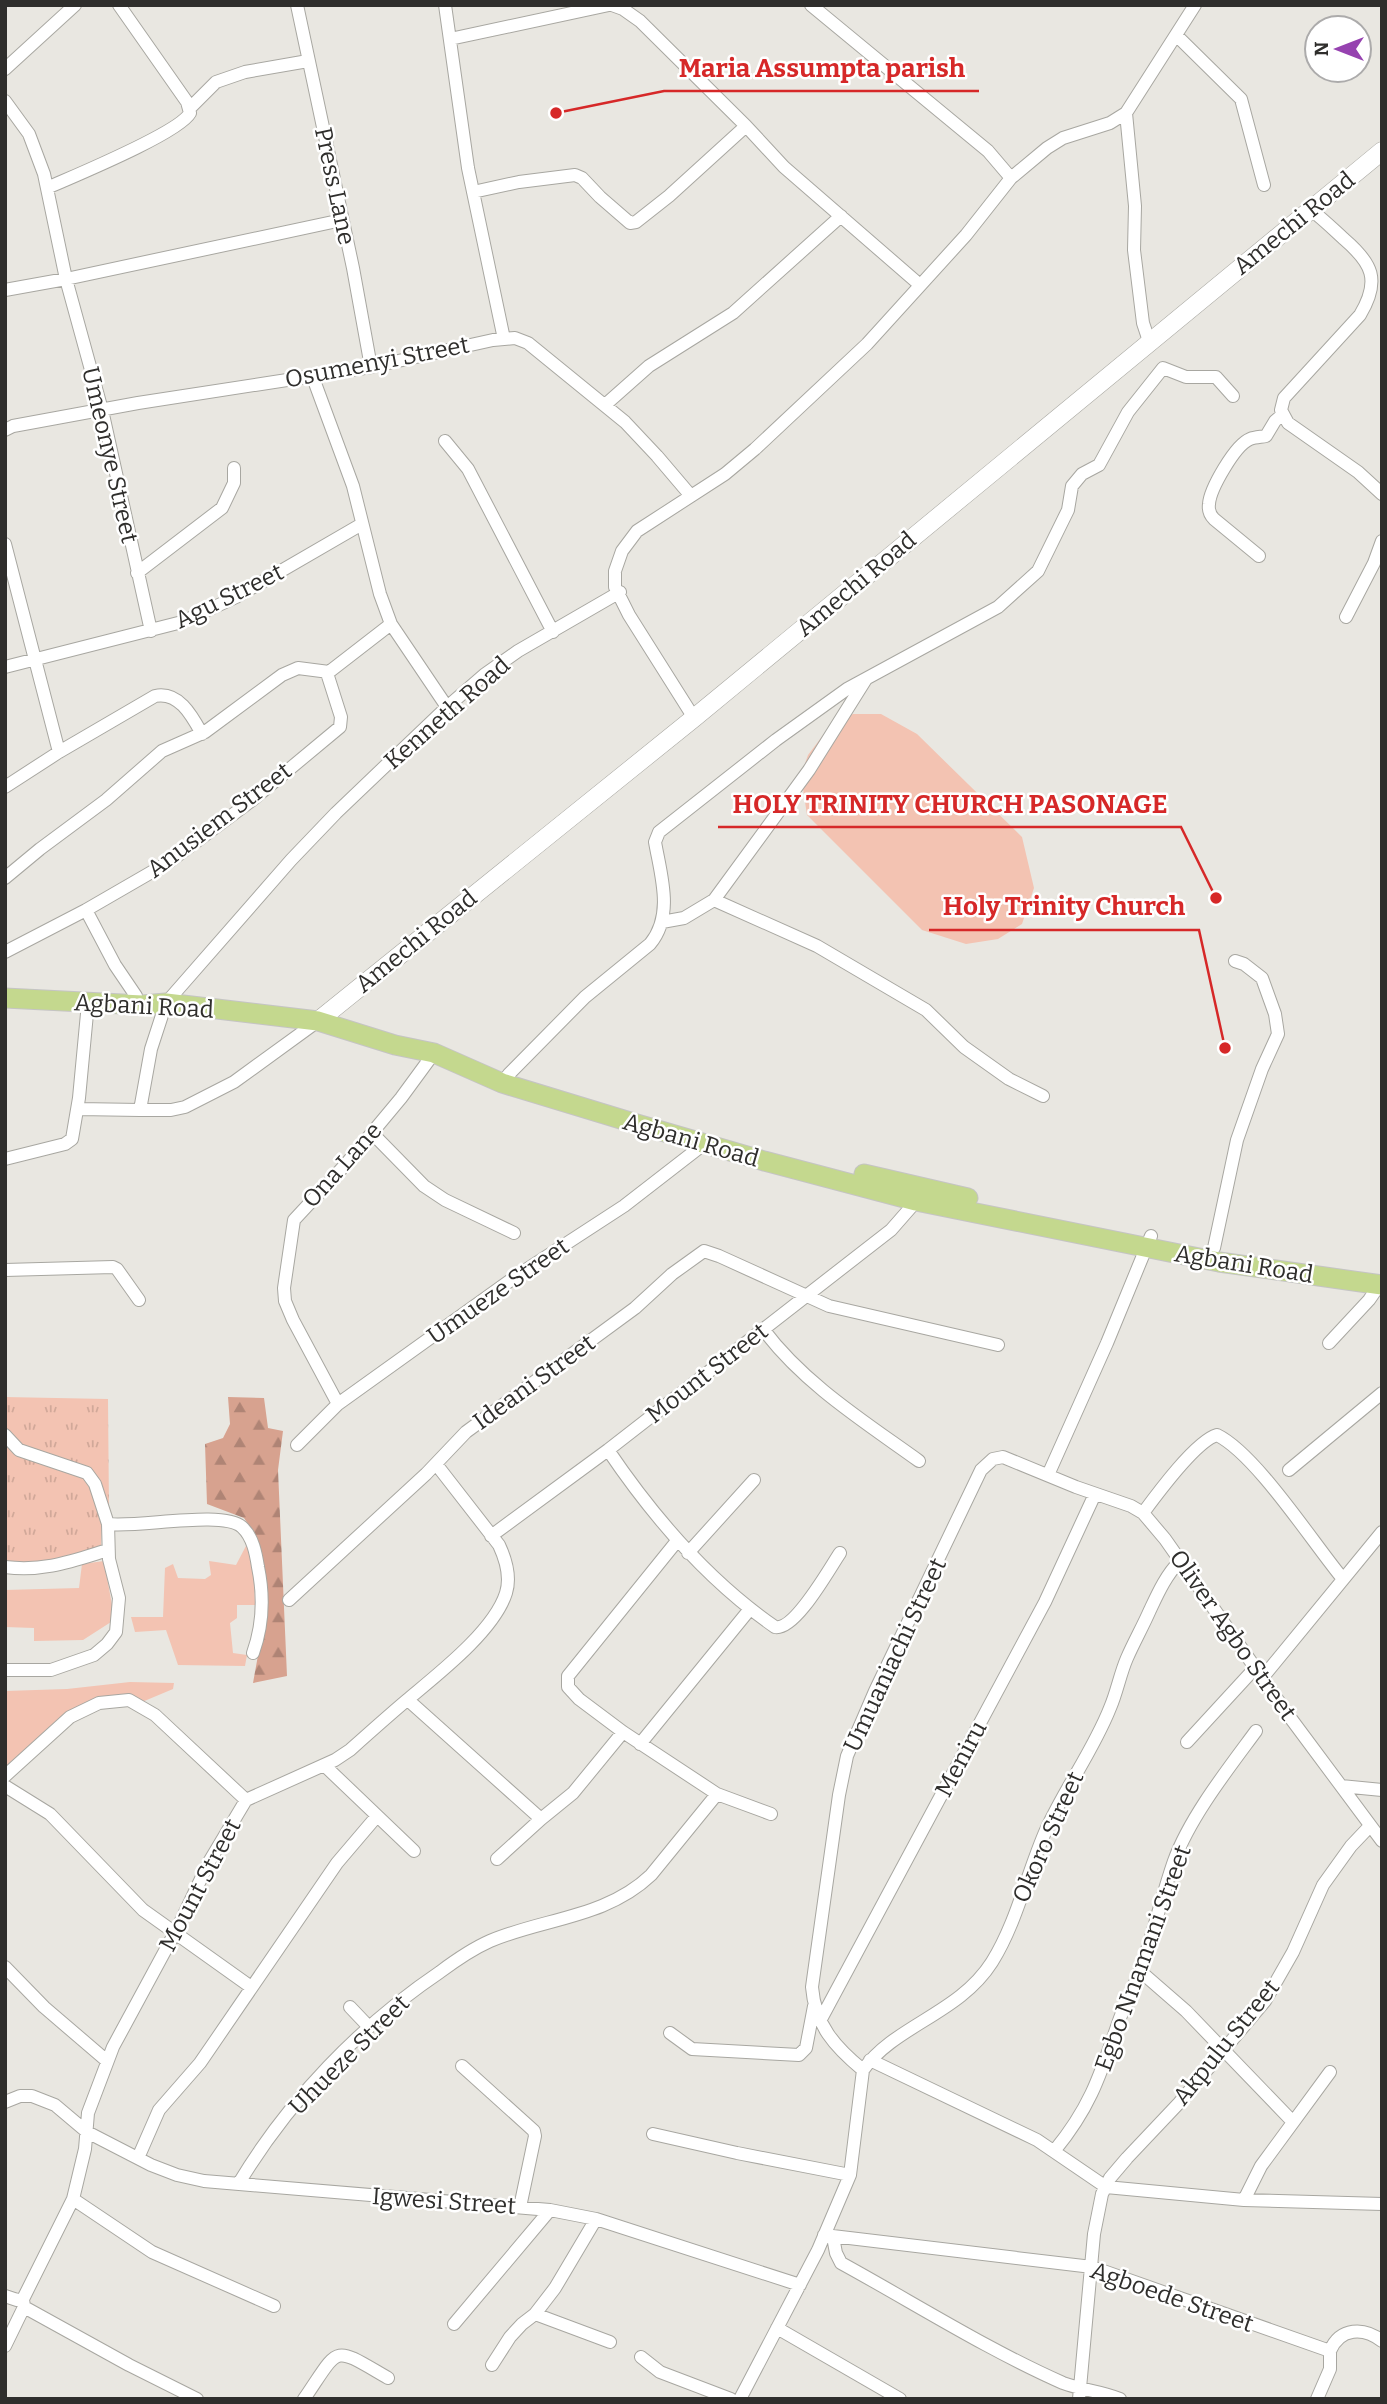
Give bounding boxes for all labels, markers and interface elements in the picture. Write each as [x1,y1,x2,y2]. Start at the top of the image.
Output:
north arrow [1303,14,1373,84]
text: N [1310,41,1333,56]
callout: Maria Assumpta parish [664,44,979,91]
text: Maria Assumpta parish [679,53,966,84]
street label: Press Lane [309,125,361,247]
street label: Amechi Road [1228,166,1360,280]
street label: Osumenyi Street [283,330,472,394]
street label: Umeonye Street [76,364,144,546]
street label: Amechi Road [790,526,922,642]
street label: Agu Street [170,558,288,634]
street label: Kenneth Road [378,651,516,775]
street label: Anusiem Street [141,756,297,883]
callout: HOLY TRINITY CHURCH PASONAGE [718,780,1181,827]
text: HOLY TRINITY CHURCH PASONAGE [733,789,1167,820]
callout: Holy Trinity Church [929,883,1199,930]
street label: Amechi Road [350,884,482,998]
text: Holy Trinity Church [943,891,1186,922]
street label: Agbani Road [73,988,215,1024]
street label: Agbani Road [620,1107,762,1173]
street label: Ona Lane [296,1117,388,1213]
street label: Umueze Street [422,1232,574,1350]
street label: Agbani Road [1173,1239,1315,1289]
street label: Mount Street [641,1317,773,1429]
street label: Ideani Street [468,1328,600,1435]
street label: Oliver Agbo Street [1164,1544,1303,1726]
street label: Umuaniachi Street [838,1553,952,1756]
street label: Meniru [929,1716,993,1802]
street label: Okoro Street [1007,1767,1090,1907]
street label: Mount Street [153,1814,247,1956]
street label: Egbo Nnamani Street [1089,1841,1197,2075]
street label: Akpulu Street [1167,1973,1285,2110]
street label: Uhueze Street [283,1989,415,2121]
street label: Igwesi Street [371,2182,517,2220]
street label: Agboede Street [1087,2256,1257,2338]

